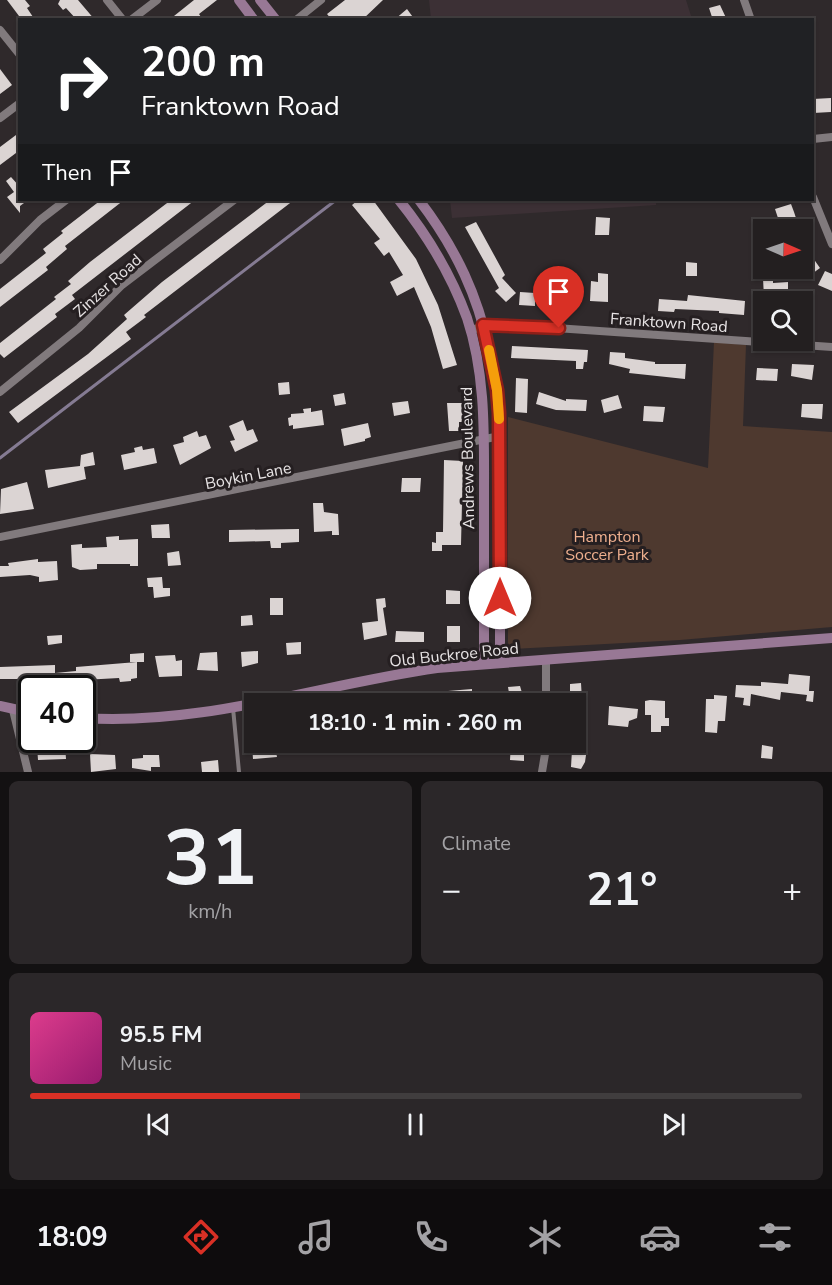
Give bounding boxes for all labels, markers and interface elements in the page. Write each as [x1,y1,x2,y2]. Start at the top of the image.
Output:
text: 200 m [141,34,265,91]
icon: right [42,42,120,120]
text: Franktown Road [141,88,340,125]
icon: arrive [104,156,137,189]
text: Then [42,158,92,188]
north arrow [753,219,813,279]
map controls [753,219,813,351]
street label: Zinzer Road [69,249,147,322]
pin [533,266,584,328]
icon: arrive [542,275,575,308]
button: search [753,291,813,351]
street label: Franktown Road [609,308,728,338]
street label: Andrews Boulevard [456,387,480,529]
street label: Boykin Lane [203,457,293,495]
park label: Hampton Soccer Park [565,526,650,566]
position arrow [468,566,532,630]
street label: Old Buckroe Road [388,637,520,673]
speed limit sign: 40 [18,675,96,753]
text: 18:10 · 1 min · 260 m [308,708,522,738]
text: 31 [163,805,257,912]
text: Climate [442,830,511,857]
text: 21° [586,860,657,921]
text: − [442,868,461,913]
text: + [782,868,802,913]
text: km/h [188,898,232,925]
text: 95.5 FM [120,1020,202,1050]
text: Music [120,1050,172,1077]
icon: previous [142,1108,175,1141]
icon: pause [399,1108,432,1141]
icon: next [657,1108,690,1141]
icon: directions [180,1216,222,1258]
icon: music [295,1216,337,1258]
icon: phone [410,1216,452,1258]
icon: climate [524,1216,566,1258]
icon: car [639,1216,681,1258]
icon: filters [754,1216,796,1258]
text: 18:09 [36,1219,108,1256]

